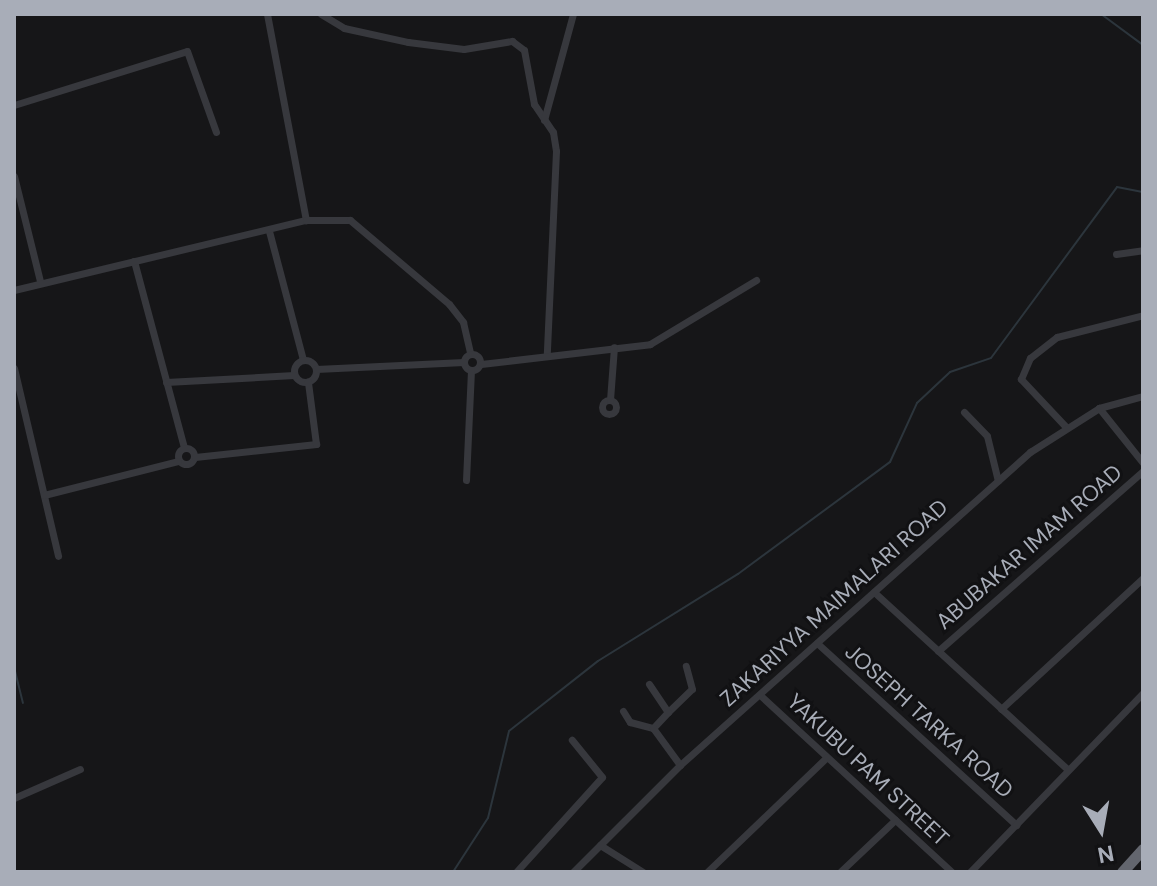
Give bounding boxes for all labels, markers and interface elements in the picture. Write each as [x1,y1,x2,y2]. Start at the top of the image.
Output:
street label: ABUBAKAR IMAM ROAD [931,459,1127,635]
street label: ZAKARIYYA MAIMALARI ROAD [715,494,953,712]
street label: JOSEPH TARKA ROAD [839,639,1019,803]
street label: YAKUBU PAM STREET [782,688,954,852]
north arrow [1061,790,1141,870]
text: N [1095,838,1116,870]

